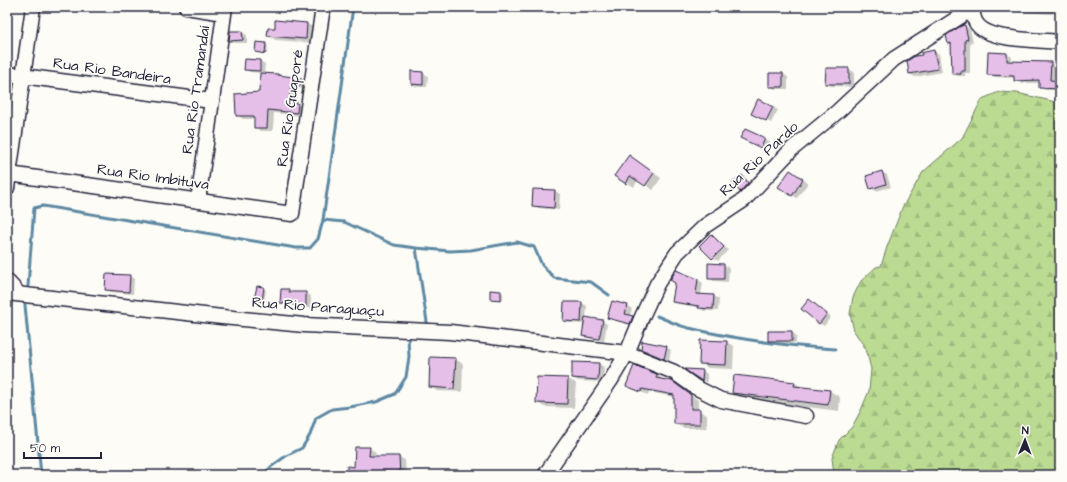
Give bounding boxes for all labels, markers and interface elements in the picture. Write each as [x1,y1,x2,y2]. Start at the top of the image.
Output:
street label: Rua Rio Tramandaí [177,24,215,155]
street label: Rua Rio Guaporé [271,48,309,168]
street label: Rua Rio Bandeira [52,52,173,90]
street label: Rua Rio Pardo [715,117,803,201]
street label: Rua Rio Imbituva [96,159,211,195]
street label: Rua Rio Paraguaçu [251,292,385,323]
north arrow [1005,420,1045,460]
text: N [1022,423,1029,438]
scale bar [24,434,101,460]
text: 50 m [30,440,61,457]

